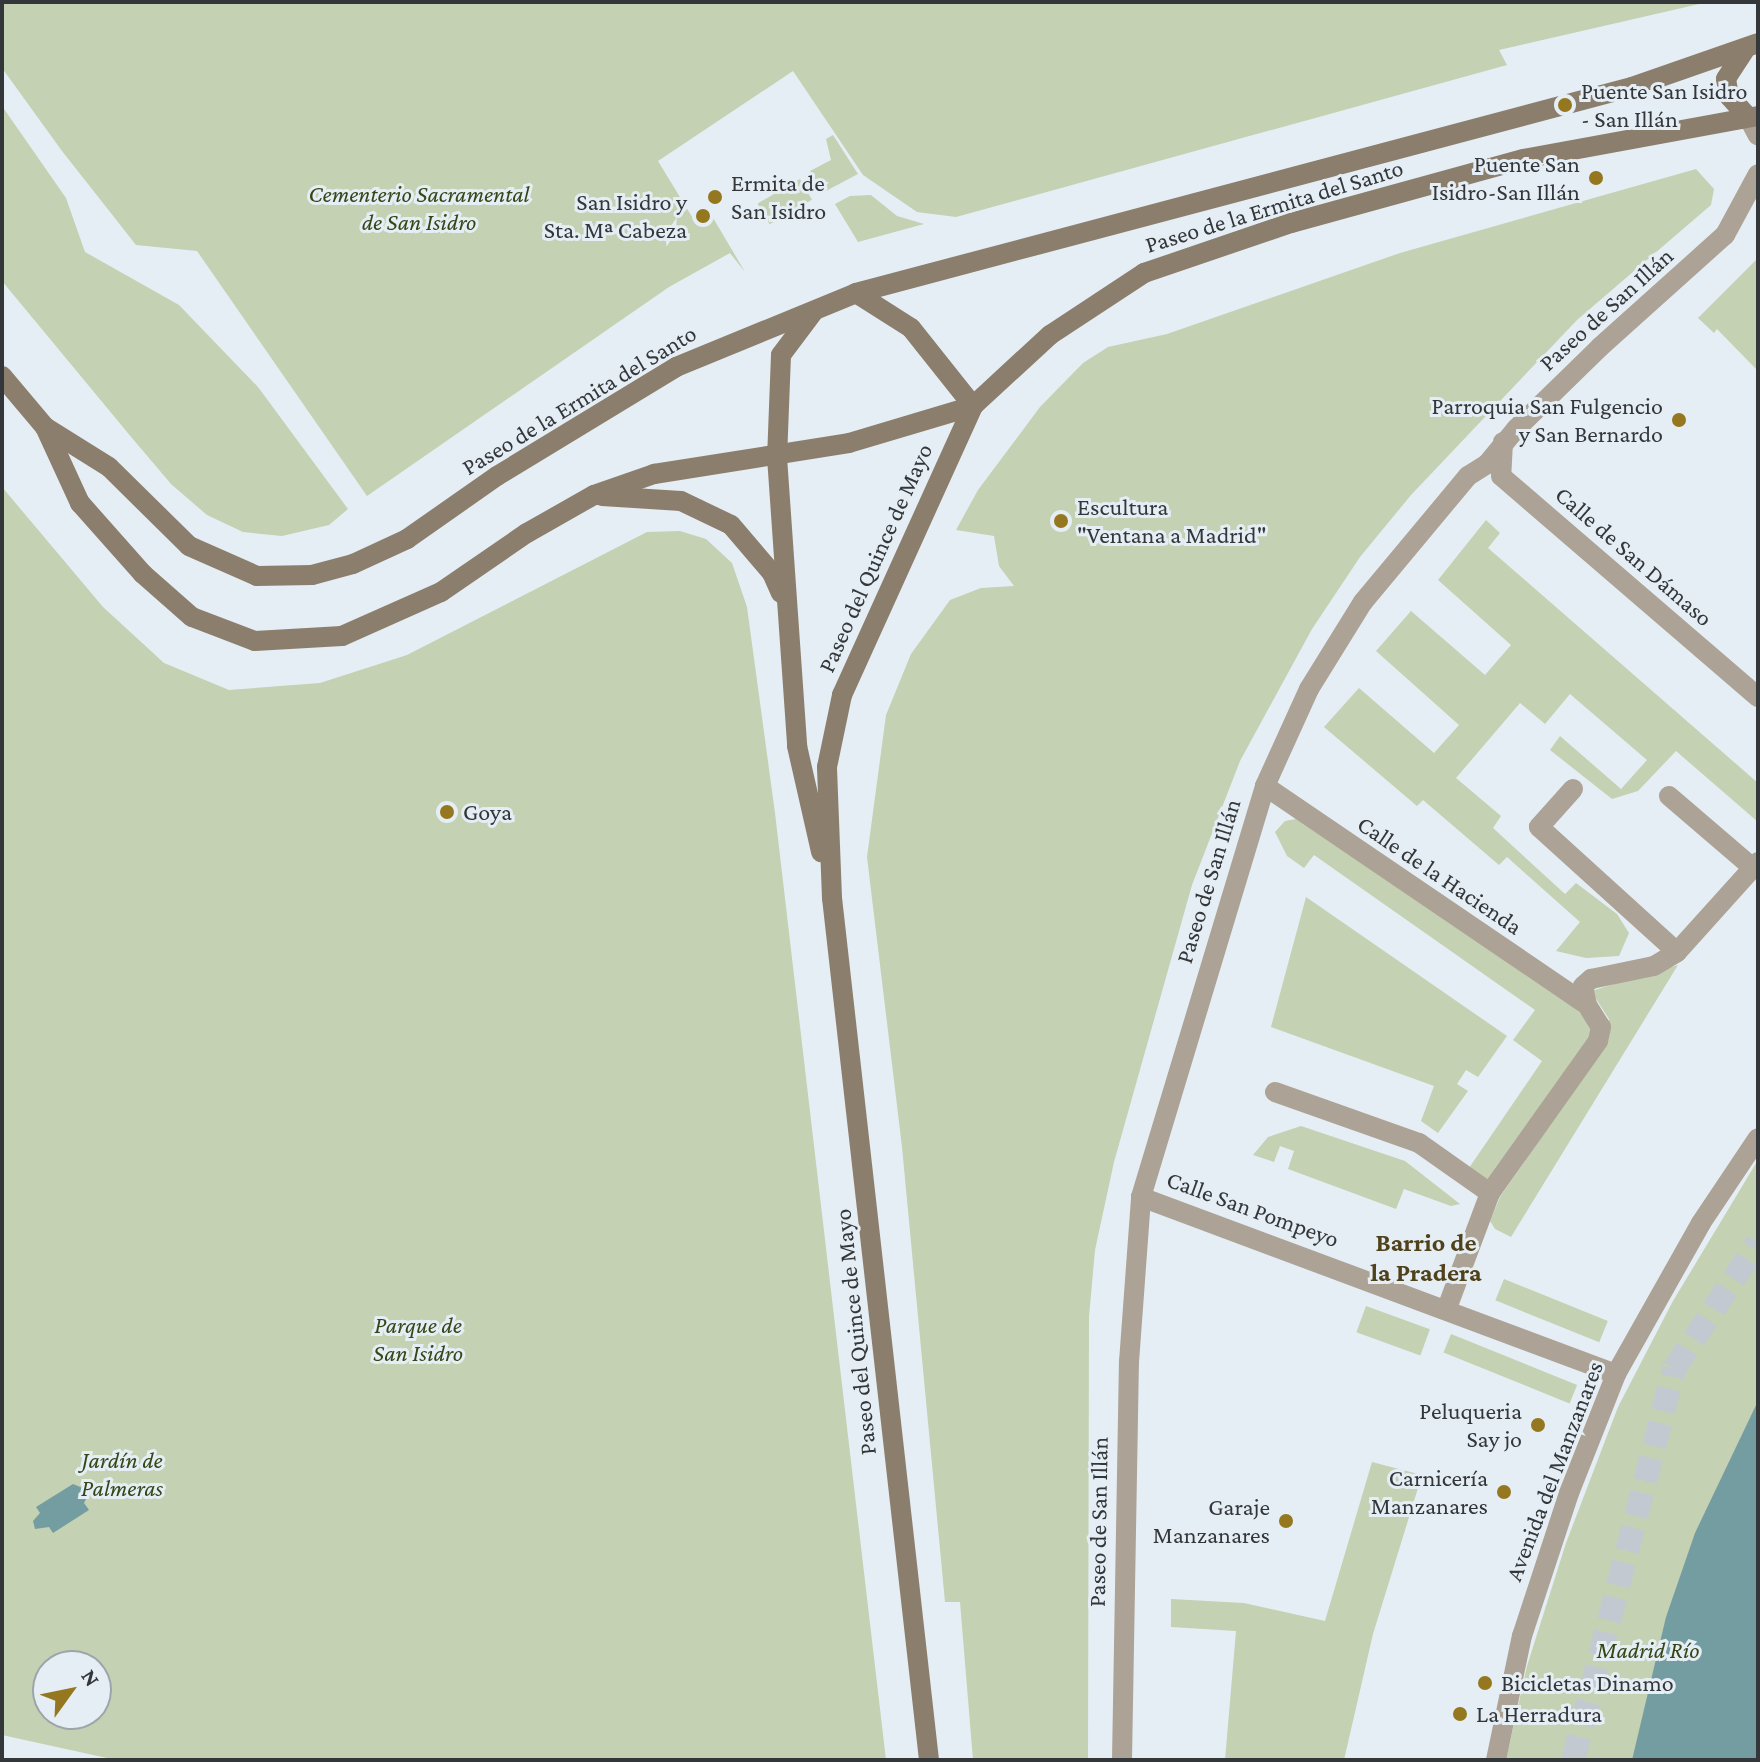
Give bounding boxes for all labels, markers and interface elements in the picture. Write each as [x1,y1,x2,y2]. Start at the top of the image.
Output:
place label: Puente San Isidro - San Illán [1581,77,1747,133]
marker: Puente San Isidro - San Illán [1556,96,1574,114]
place label: Puente San Isidro-San Illán [1432,150,1580,206]
street label: Paseo de la Ermita del Santo [1142,153,1406,259]
place label: Ermita de San Isidro [731,169,826,225]
marker: Puente San Isidro-San Illán [1587,169,1605,187]
park label: Cementerio Sacramental de San Isidro [309,180,529,236]
place label: San Isidro y Sta. Mª Cabeza [544,188,687,244]
marker: Ermita de San Isidro [706,188,724,206]
marker: San Isidro y Sta. Mª Cabeza [694,207,712,225]
street label: Paseo de San Illán [1533,241,1679,377]
street label: Paseo de la Ermita del Santo [457,319,701,481]
place label: Parroquia San Fulgencio y San Bernardo [1432,392,1663,448]
marker: Parroquia San Fulgencio y San Bernardo [1670,411,1688,429]
street label: Paseo del Quince de Mayo [812,439,938,677]
street label: Calle de San Dámaso [1549,480,1719,632]
place label: Escultura "Ventana a Madrid" [1077,493,1267,549]
marker: Escultura "Ventana a Madrid" [1052,512,1070,530]
street label: Paseo de San Illán [1169,795,1247,967]
place label: Goya [463,798,512,826]
marker: Goya [438,803,456,821]
street label: Calle de la Hacienda [1352,809,1528,941]
street label: Calle San Pompeyo [1163,1164,1343,1254]
street label: Paseo del Quince de Mayo [828,1207,882,1457]
district label: Barrio de la Pradera [1370,1227,1482,1288]
park label: Parque de San Isidro [373,1311,463,1367]
street label: Avenida del Manzanares [1499,1357,1609,1585]
place label: Peluqueria Say jo [1419,1397,1522,1453]
marker: Peluqueria Say jo [1529,1416,1547,1434]
street label: Paseo de San Illán [1082,1437,1114,1607]
park label: Jardín de Palmeras [81,1446,163,1502]
place label: Carnicería Manzanares [1371,1464,1488,1520]
marker: Carnicería Manzanares [1495,1483,1513,1501]
place label: Garaje Manzanares [1153,1493,1270,1549]
marker: Garaje Manzanares [1277,1512,1295,1530]
park label: Madrid Río [1596,1636,1700,1664]
north arrow [32,1650,112,1730]
text: N [76,1665,105,1691]
place label: Bicicletas Dinamo [1501,1669,1674,1697]
marker: Bicicletas Dinamo [1476,1674,1494,1692]
place label: La Herradura [1476,1700,1602,1728]
marker: La Herradura [1451,1705,1469,1723]

